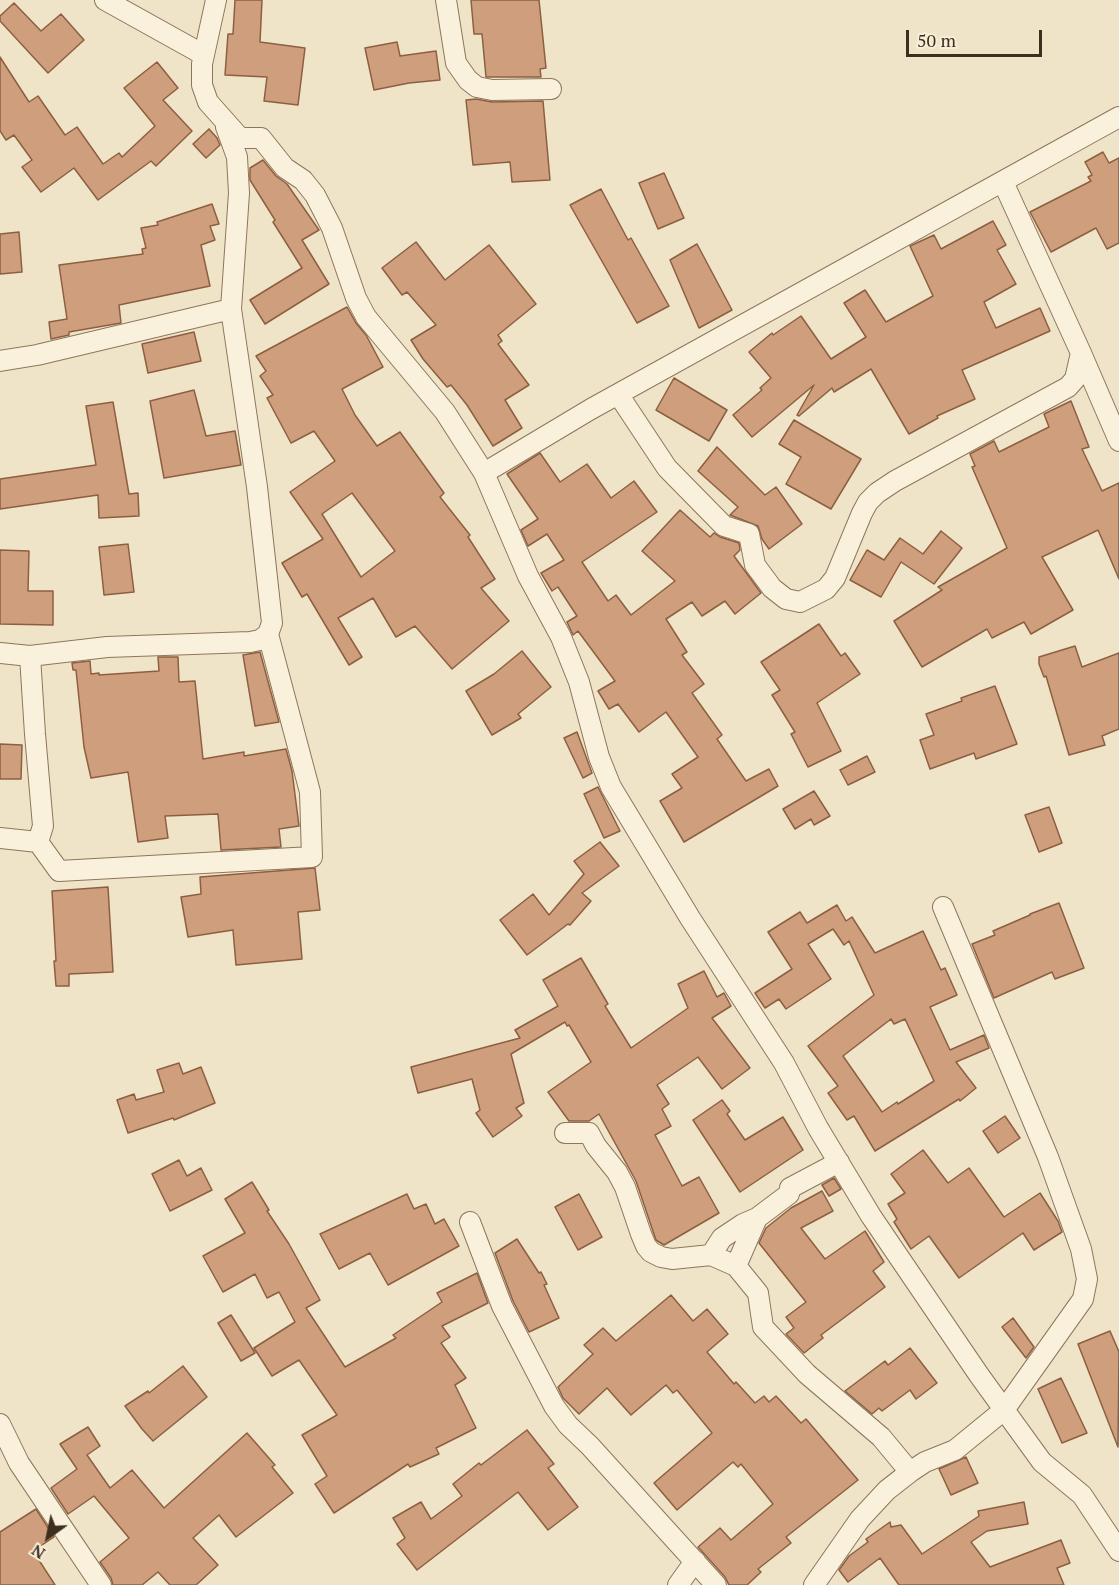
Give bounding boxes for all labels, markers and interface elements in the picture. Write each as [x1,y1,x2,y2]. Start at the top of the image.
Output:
scale bar [909,18,1046,56]
text: 50 m [917,28,956,52]
north arrow [18,1507,78,1567]
text: N [27,1540,49,1565]

